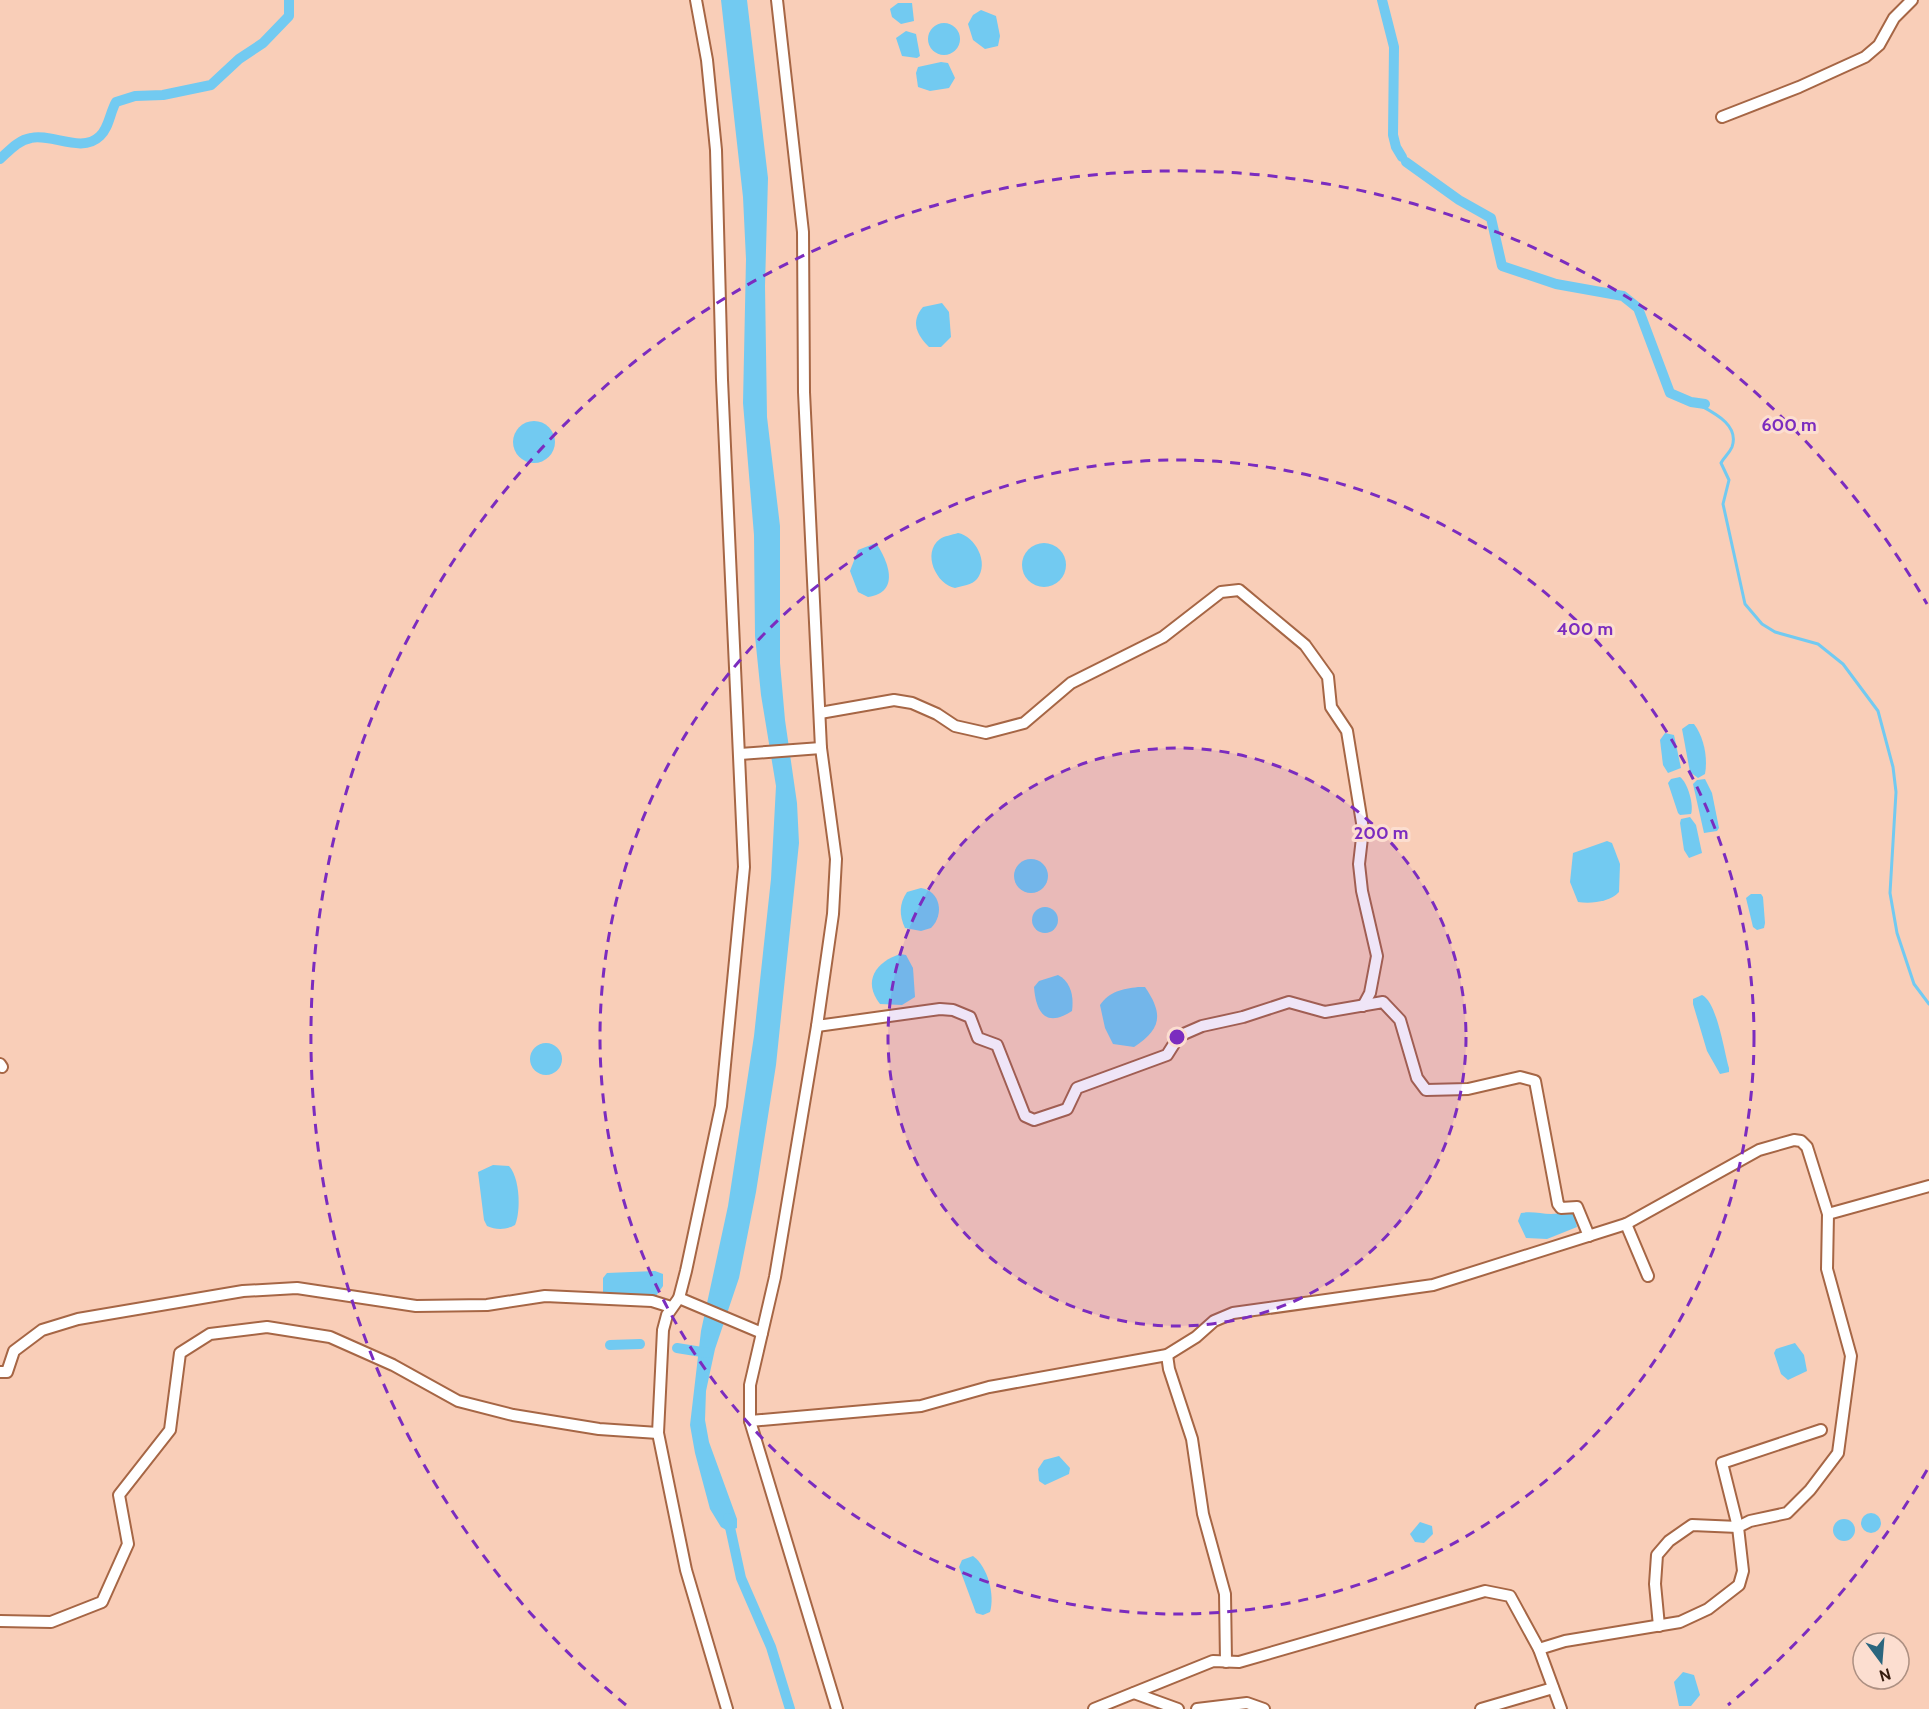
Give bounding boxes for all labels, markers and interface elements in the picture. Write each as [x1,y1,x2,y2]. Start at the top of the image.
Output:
text: 600 m [1761,414,1817,436]
text: 400 m [1557,618,1613,640]
text: 200 m [1354,822,1408,844]
centre of rings [1167,1027,1187,1047]
north arrow [1851,1631,1911,1691]
text: N [1877,1664,1893,1686]

